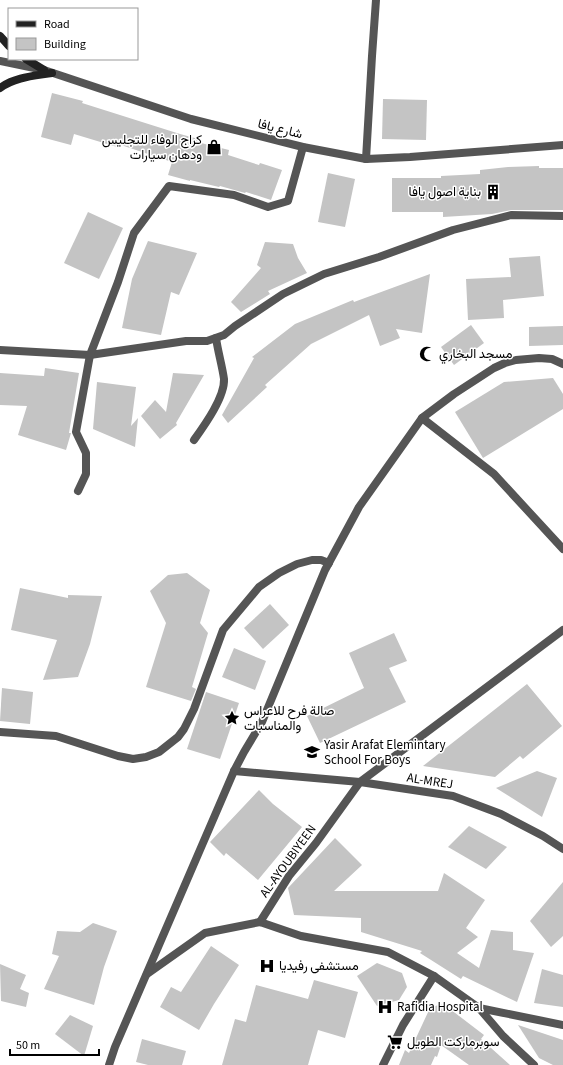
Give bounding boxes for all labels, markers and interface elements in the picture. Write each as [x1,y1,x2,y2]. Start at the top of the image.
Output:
legend [8,8,138,60]
text: Road [44,16,70,33]
text: Building [44,36,86,53]
street label: شارع يافا [256,115,304,143]
place label: كراج الوفاء للتجليس ودهان سيارات [102,131,202,164]
shop icon: كراج الوفاء للتجليس ودهان سيارات [205,138,223,156]
place label: بناية اصول يافا [409,183,481,201]
building icon: بناية اصول يافا [484,183,502,201]
mosque icon: مسجد البخاري [418,345,436,363]
place label: مسجد البخاري [439,345,513,364]
place label: صالة فرح للاعراس والمناسبات [244,702,335,735]
place icon: صالة فرح للاعراس والمناسبات [223,709,241,727]
place label: Yasir Arafat Elemintary School For Boys [323,736,446,769]
school or university icon: Yasir Arafat Elemintary School For Boys [303,743,321,761]
street label: AL-MREJ [406,768,454,794]
street label: AL-AYOUBIYEEN [255,821,321,901]
hospital icon: مستشفى رفيديا [258,957,276,975]
place label: مستشفى رفيديا [279,957,359,975]
hospital icon: Rafidia Hospital [376,998,394,1016]
place label: Rafidia Hospital [397,998,483,1016]
scale bar [10,1031,99,1057]
supermarket icon: سوبرماركت الطويل [386,1033,404,1051]
place label: سوبرماركت الطويل [407,1033,499,1051]
text: 50 m [16,1037,40,1054]

